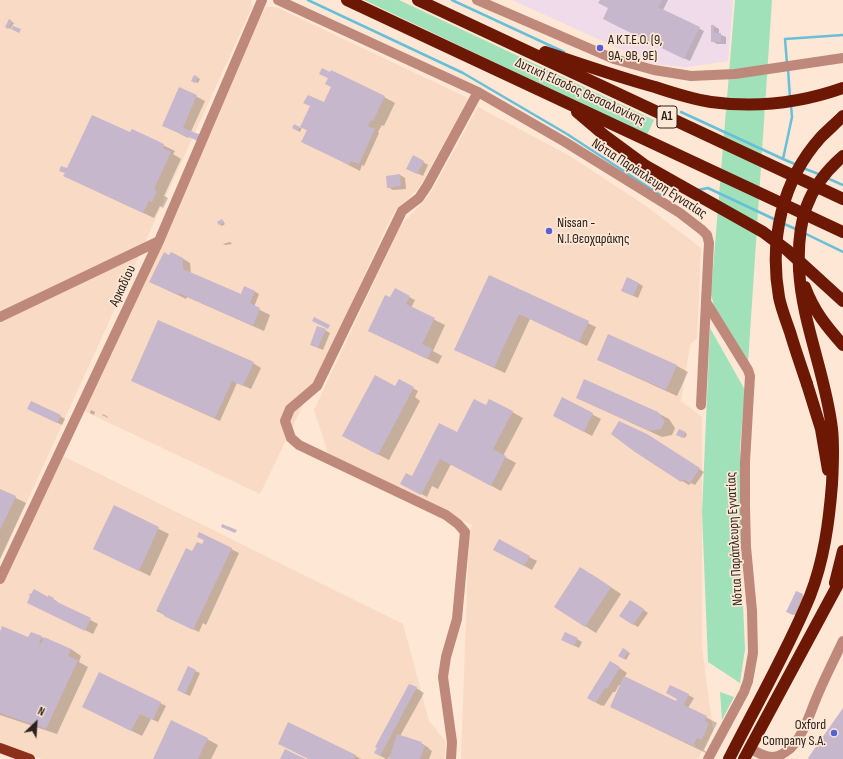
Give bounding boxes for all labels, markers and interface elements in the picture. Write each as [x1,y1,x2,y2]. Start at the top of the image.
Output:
place label: Α Κ.Τ.Ε.Ο. (9, 9Α, 9Β, 9Ε) [608,32,662,64]
marker: Α Κ.Τ.Ε.Ο. (9, 9Α, 9Β, 9Ε) [595,43,605,53]
street label: Δυτική Είσοδος Θεσσαλονίκης [512,54,648,130]
road number: Α1 [657,106,677,128]
street label: Νότια Παράπλευρη Εγνατίας [588,135,710,223]
place label: Nissan - Ν.Ι.Θεοχαράκης [557,215,629,248]
marker: Nissan - Ν.Ι.Θεοχαράκης [544,226,554,236]
street label: Αρκαδίου [106,263,140,309]
street label: Νότια Παράπλευρη Εγνατίας [723,472,747,606]
north arrow [16,703,56,743]
text: N [36,705,47,719]
place label: Oxford Company S.A. [762,717,826,750]
marker: Oxford Company S.A. [829,728,839,738]

